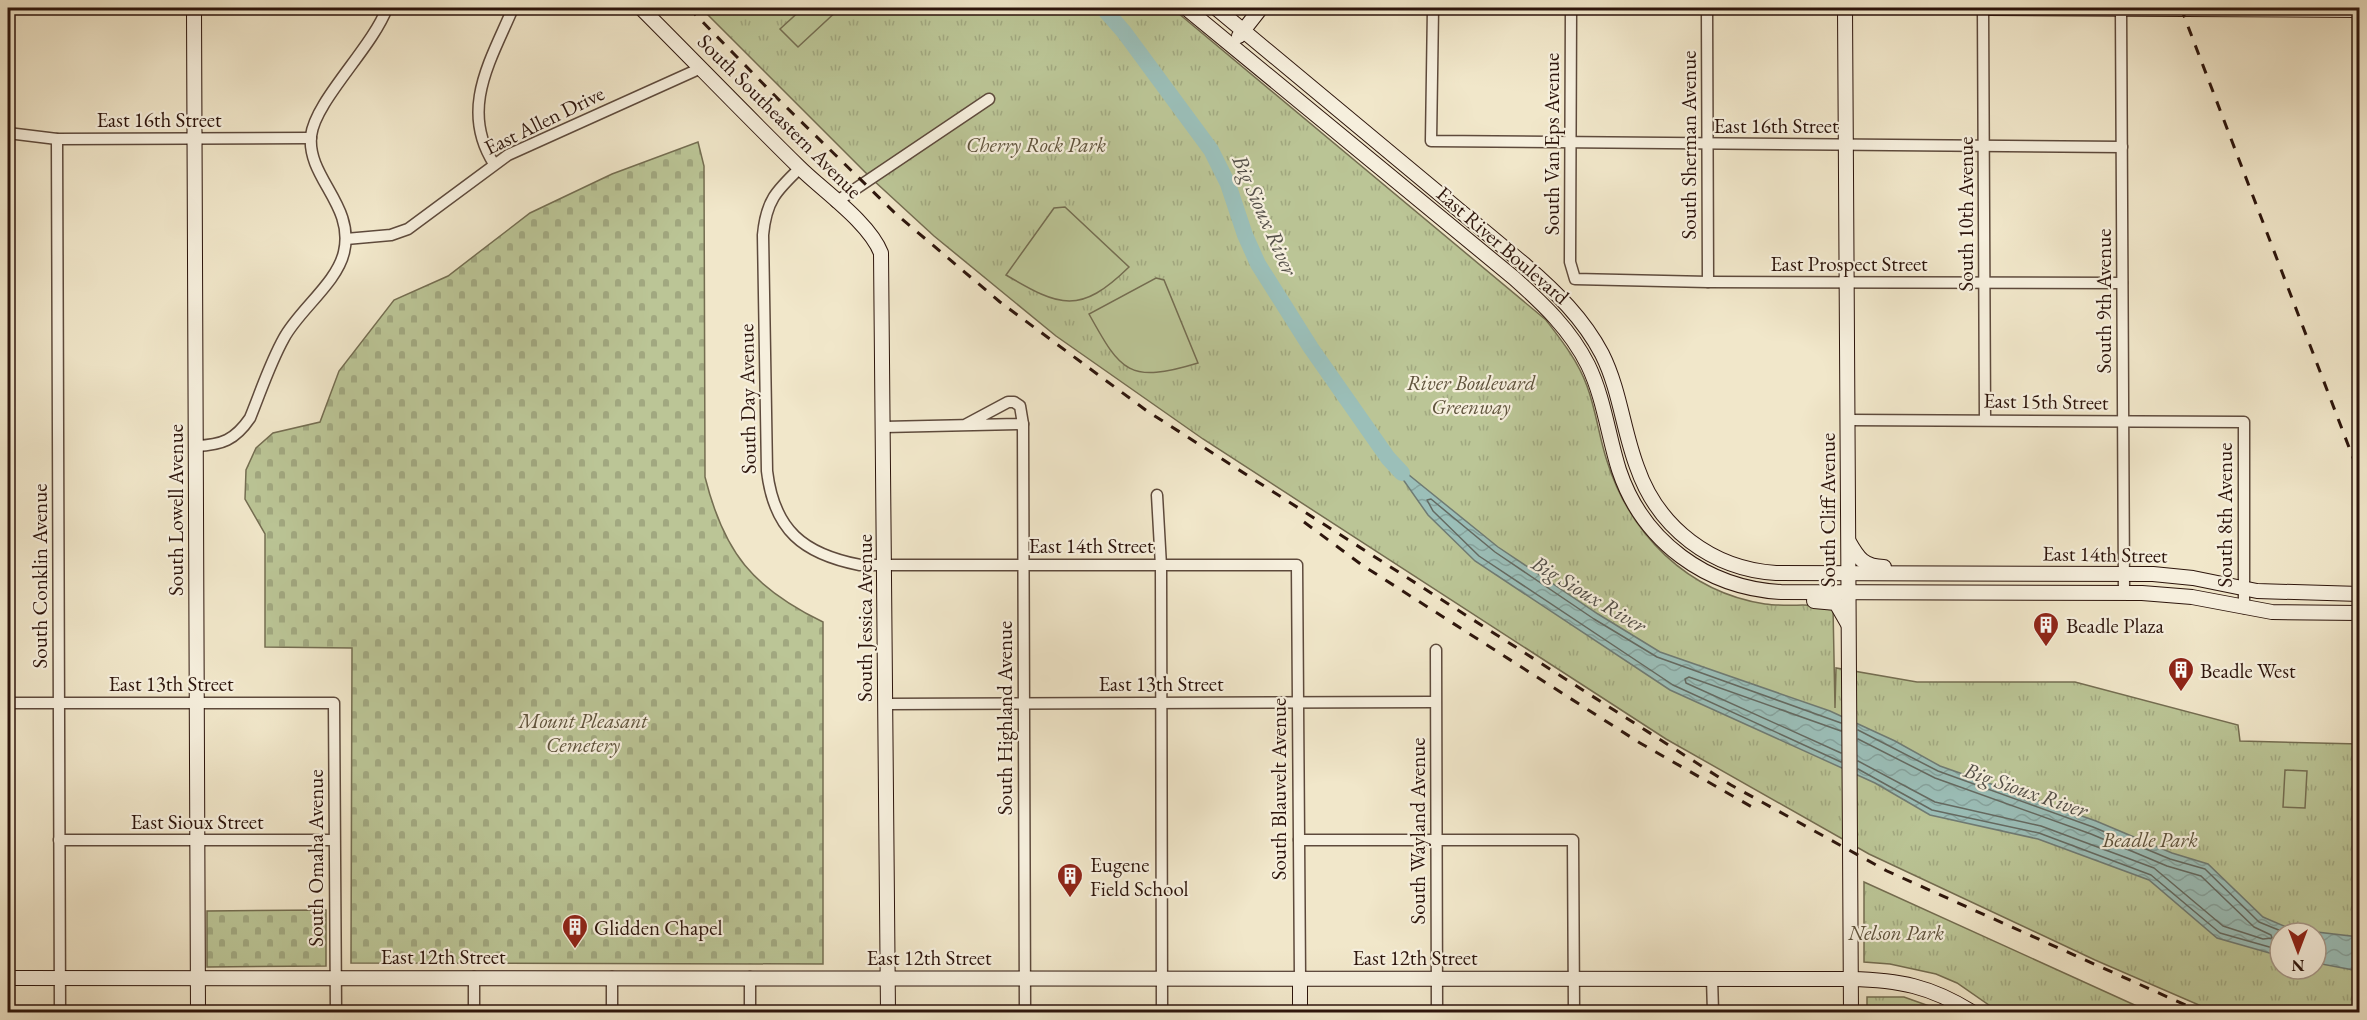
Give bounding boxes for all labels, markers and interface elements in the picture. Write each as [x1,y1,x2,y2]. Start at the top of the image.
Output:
street label: South Southeastern Avenue [692,28,868,204]
street label: South Sherman Avenue [1675,51,1702,239]
street label: South Van Eps Avenue [1538,53,1565,235]
street label: East Allen Drive [480,79,608,161]
street label: East 16th Street [96,106,222,133]
street label: East 16th Street [1713,112,1839,139]
park label: Cherry Rock Park [966,131,1106,158]
street label: South 10th Avenue [1952,137,1979,291]
water label: Big Sioux River [1225,149,1305,281]
street label: East River Boulevard [1431,180,1575,310]
street label: South 9th Avenue [2090,229,2117,373]
street label: East Prospect Street [1770,250,1928,277]
street label: South Day Avenue [732,324,762,474]
park label: River Boulevard Greenway [1406,369,1536,420]
street label: East 15th Street [1983,386,2109,416]
street label: South Lowell Avenue [162,424,189,596]
street label: South Cliff Avenue [1814,433,1841,587]
street label: South 8th Avenue [2211,443,2238,587]
street label: South Conklin Avenue [26,484,53,668]
street label: East 14th Street [1028,532,1154,559]
street label: South Jessica Avenue [851,534,878,702]
street label: East 14th Street [2042,539,2168,569]
water label: Big Sioux River [1525,548,1653,640]
building icon: Beadle Plaza [2031,610,2061,648]
place label: Beadle Plaza [2066,612,2164,639]
street label: South Highland Avenue [991,621,1018,815]
building icon: Beadle West [2166,655,2196,693]
place label: Beadle West [2200,657,2296,684]
street label: East 13th Street [108,670,234,697]
street label: East 13th Street [1098,670,1224,697]
street label: South Blauvelt Avenue [1265,698,1292,880]
park label: Mount Pleasant Cemetery [517,707,648,758]
street label: South Wayland Avenue [1404,738,1431,924]
water label: Big Sioux River [1959,755,2093,825]
street label: South Omaha Avenue [302,769,329,947]
street label: East Sioux Street [130,808,264,835]
park label: Beadle Park [2101,826,2198,853]
place label: Eugene Field School [1090,851,1189,902]
building icon: Eugene Field School [1055,861,1085,899]
building icon: Glidden Chapel [560,912,590,950]
place label: Glidden Chapel [594,914,722,941]
park label: Nelson Park [1847,919,1945,946]
north arrow [2268,921,2328,981]
street label: East 12th Street [380,943,506,970]
street label: East 12th Street [866,944,992,971]
street label: East 12th Street [1352,944,1478,971]
text: N [2291,955,2304,976]

